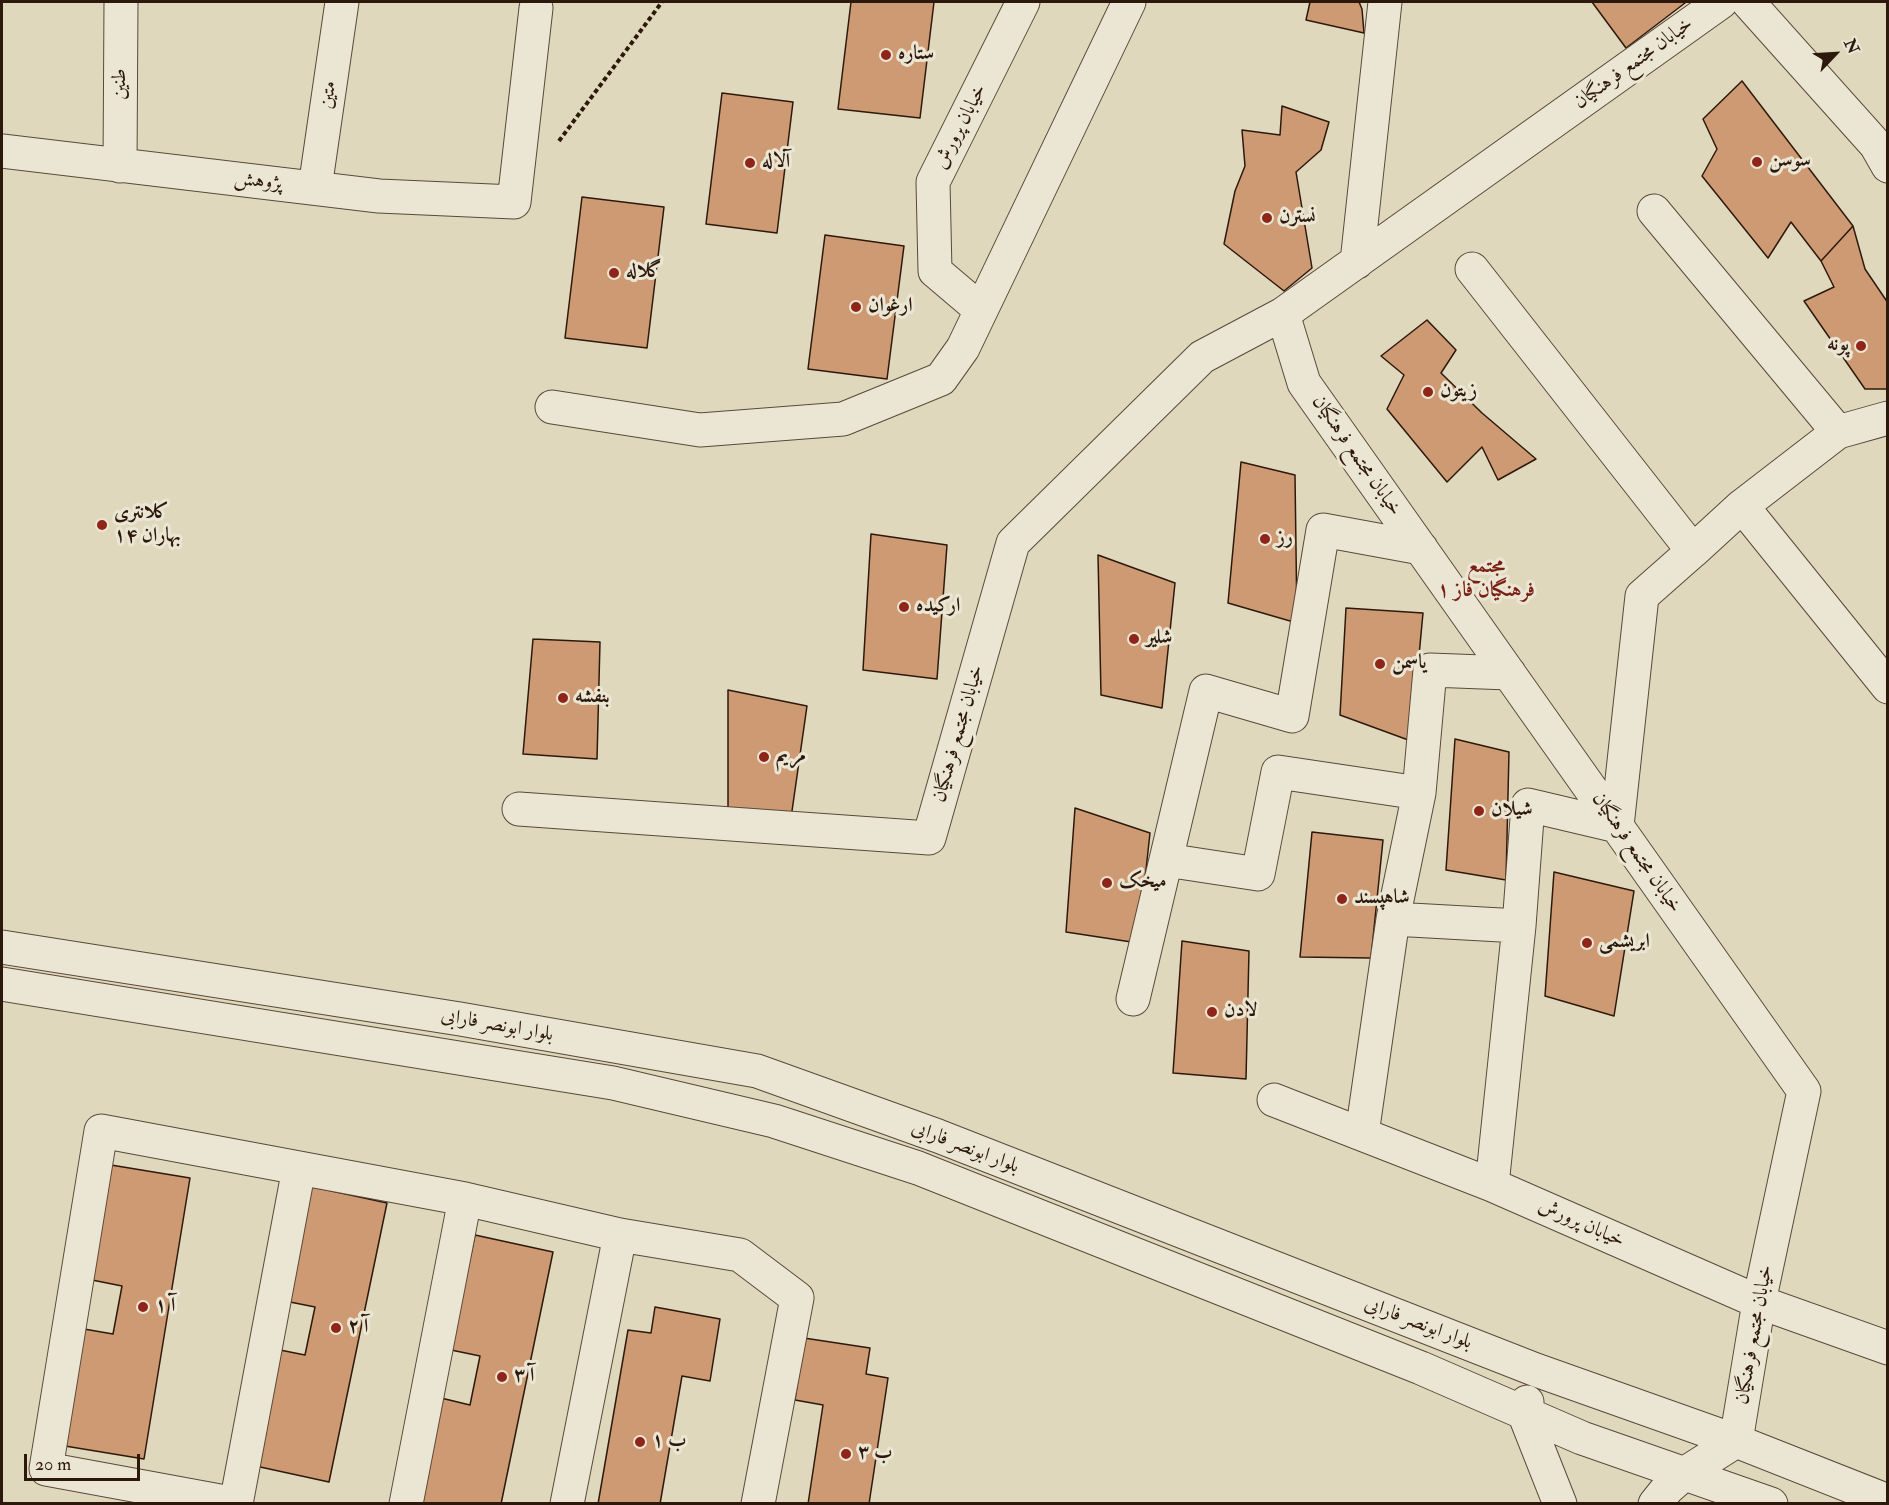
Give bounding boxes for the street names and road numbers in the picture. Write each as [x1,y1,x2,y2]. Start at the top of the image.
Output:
street label: خیابان مجتمع فرهنگیان [1570,13,1698,115]
street label: طنین [109,68,133,100]
street label: متین [315,80,343,110]
street label: خیابان پرورش [929,81,993,173]
street label: پژوهش [233,167,283,197]
street label: خیابان مجتمع فرهنگیان [1306,391,1406,521]
street label: خیابان مجتمع فرهنگیان [928,663,990,805]
street label: خیابان مجتمع فرهنگیان [1586,788,1686,918]
street label: بلوار ابونصر فارابی [439,1004,555,1048]
street label: بلوار ابونصر فارابی [908,1116,1022,1180]
street label: خیابان پرورش [1534,1194,1628,1254]
street label: خیابان مجتمع فرهنگیان [1731,1263,1779,1407]
street label: بلوار ابونصر فارابی [1361,1292,1475,1356]

